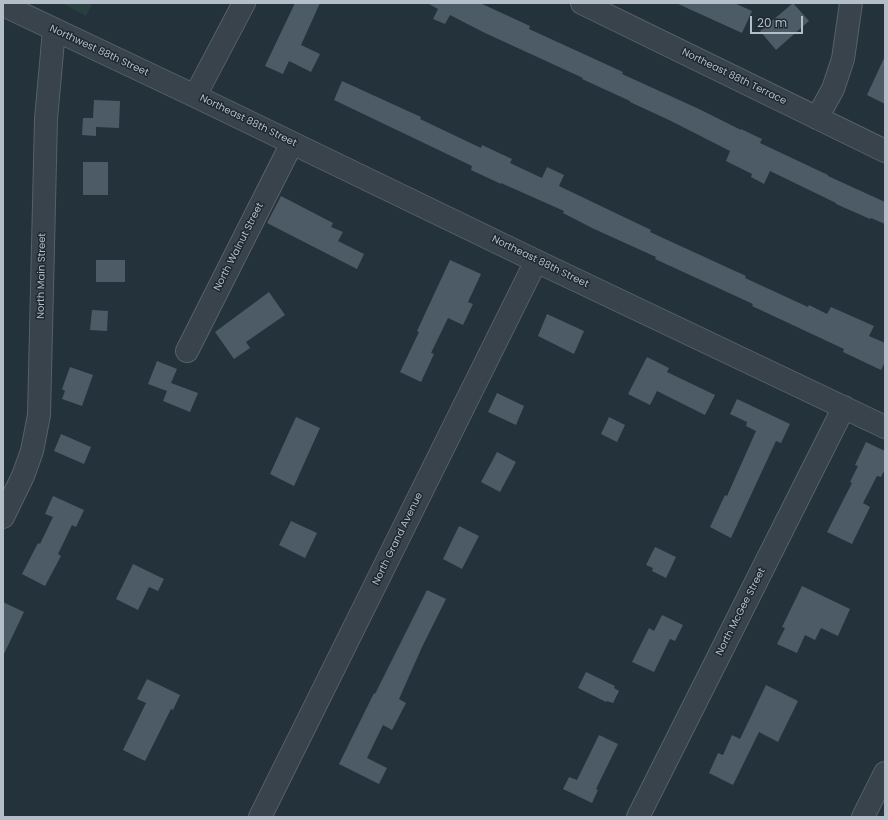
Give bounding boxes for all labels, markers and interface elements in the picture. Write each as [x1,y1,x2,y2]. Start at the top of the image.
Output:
scale bar [752,8,805,34]
text: 20 m [757,14,787,31]
street label: Northwest 88th Street [48,23,150,79]
street label: Northeast 88th Terrace [680,46,788,108]
street label: Northeast 88th Street [198,92,298,150]
street label: North Walnut Street [212,201,266,293]
street label: North Main Street [35,233,49,319]
street label: Northeast 88th Street [490,233,590,291]
street label: North Grand Avenue [370,491,426,587]
street label: North McGee Street [714,566,768,658]

